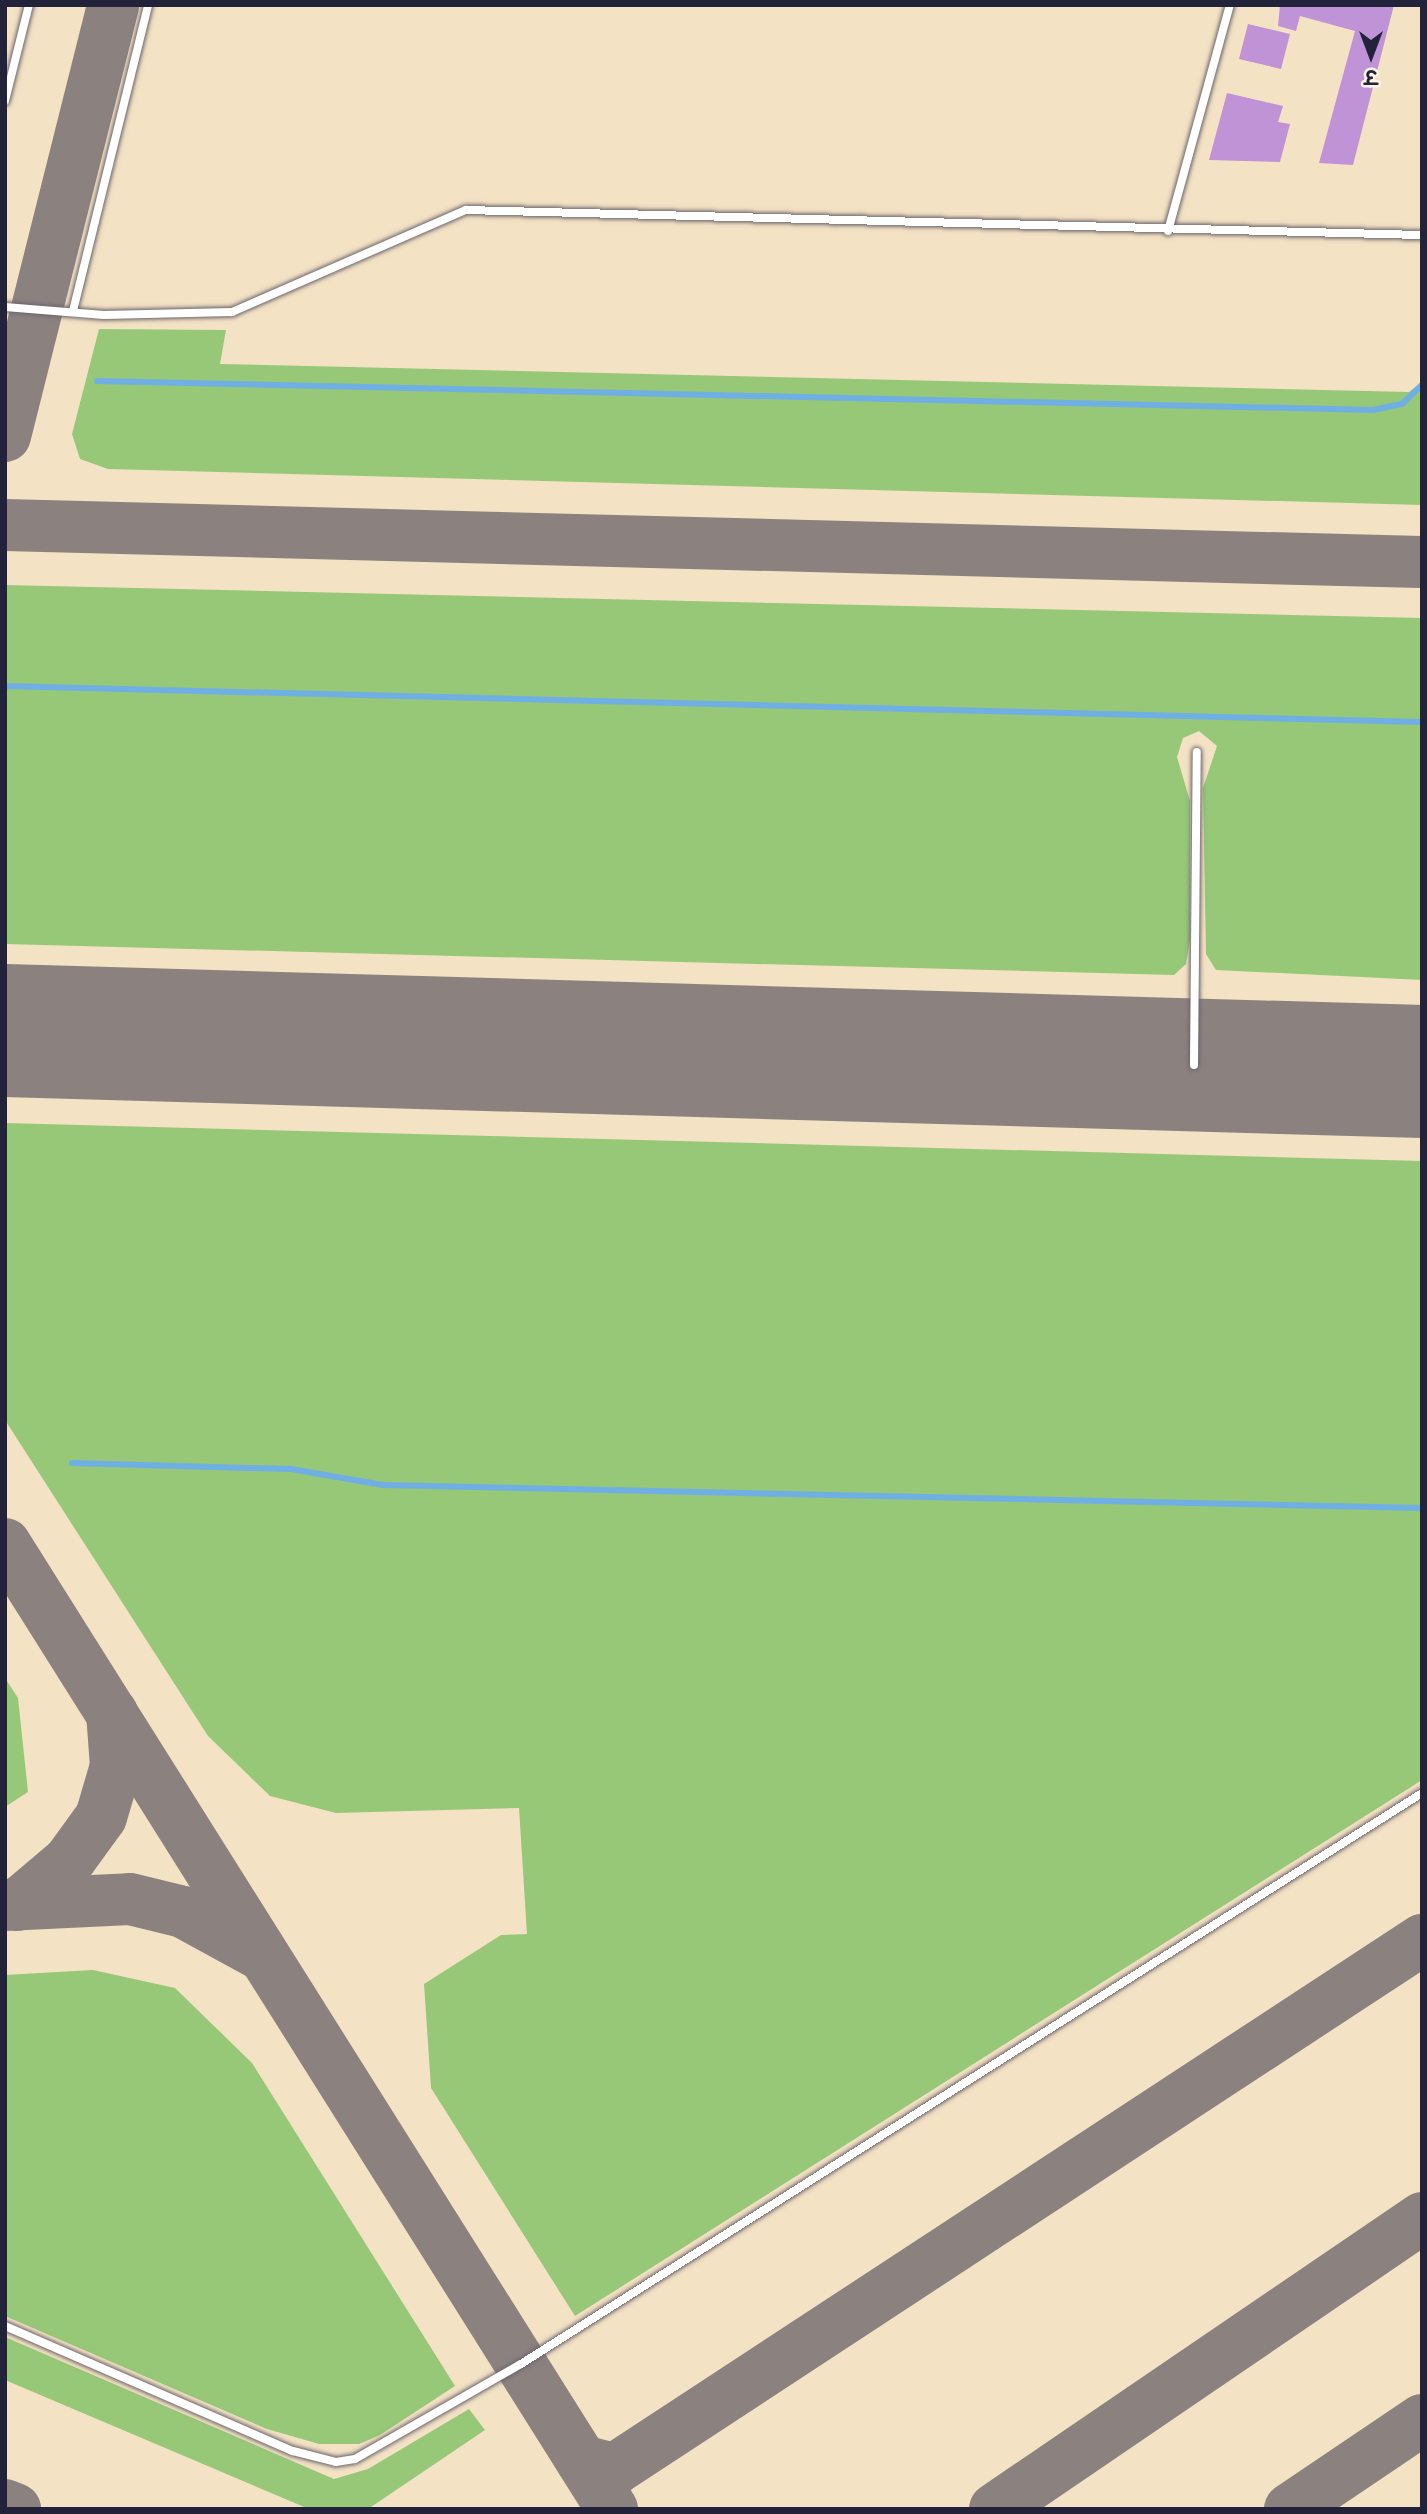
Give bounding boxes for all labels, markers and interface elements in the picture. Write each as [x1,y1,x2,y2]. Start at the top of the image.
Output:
north arrow [1336,21,1406,91]
text: उ [1365,65,1377,89]

